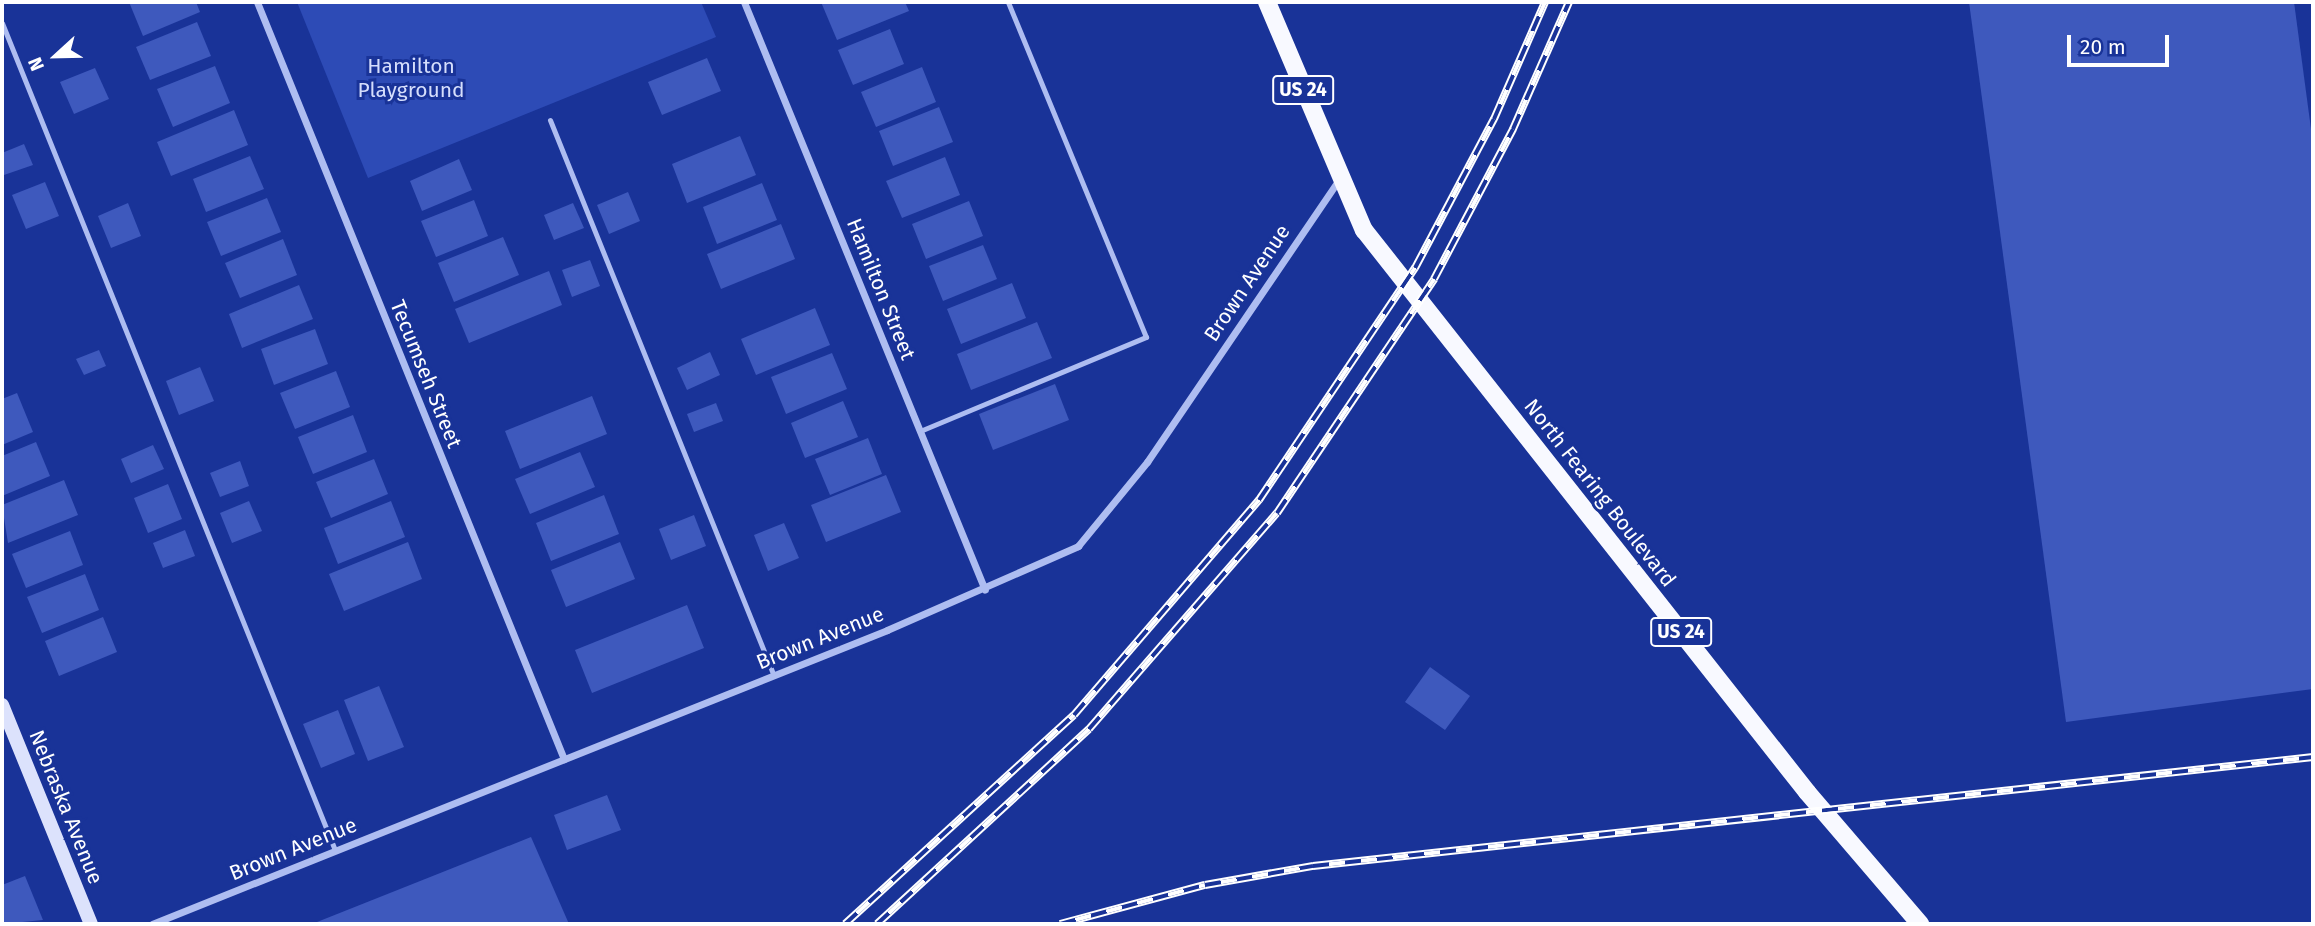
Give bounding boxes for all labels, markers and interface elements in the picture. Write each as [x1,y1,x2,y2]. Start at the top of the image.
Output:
north arrow [21,21,91,91]
scale bar [2070,21,2172,65]
text: 20 m [2080,34,2126,60]
park label: Hamilton Playground [357,53,465,103]
text: N [23,54,49,74]
road number: US 24 [1272,74,1334,106]
street label: Hamilton Street [841,215,921,363]
street label: Brown Avenue [1199,220,1295,346]
street label: Tecumseh Street [385,296,467,452]
street label: North Fearing Boulevard [1519,394,1681,592]
street label: Brown Avenue [753,601,887,675]
road number: US 24 [1650,617,1712,648]
street label: Nebraska Avenue [24,726,108,888]
street label: Brown Avenue [226,812,360,886]

